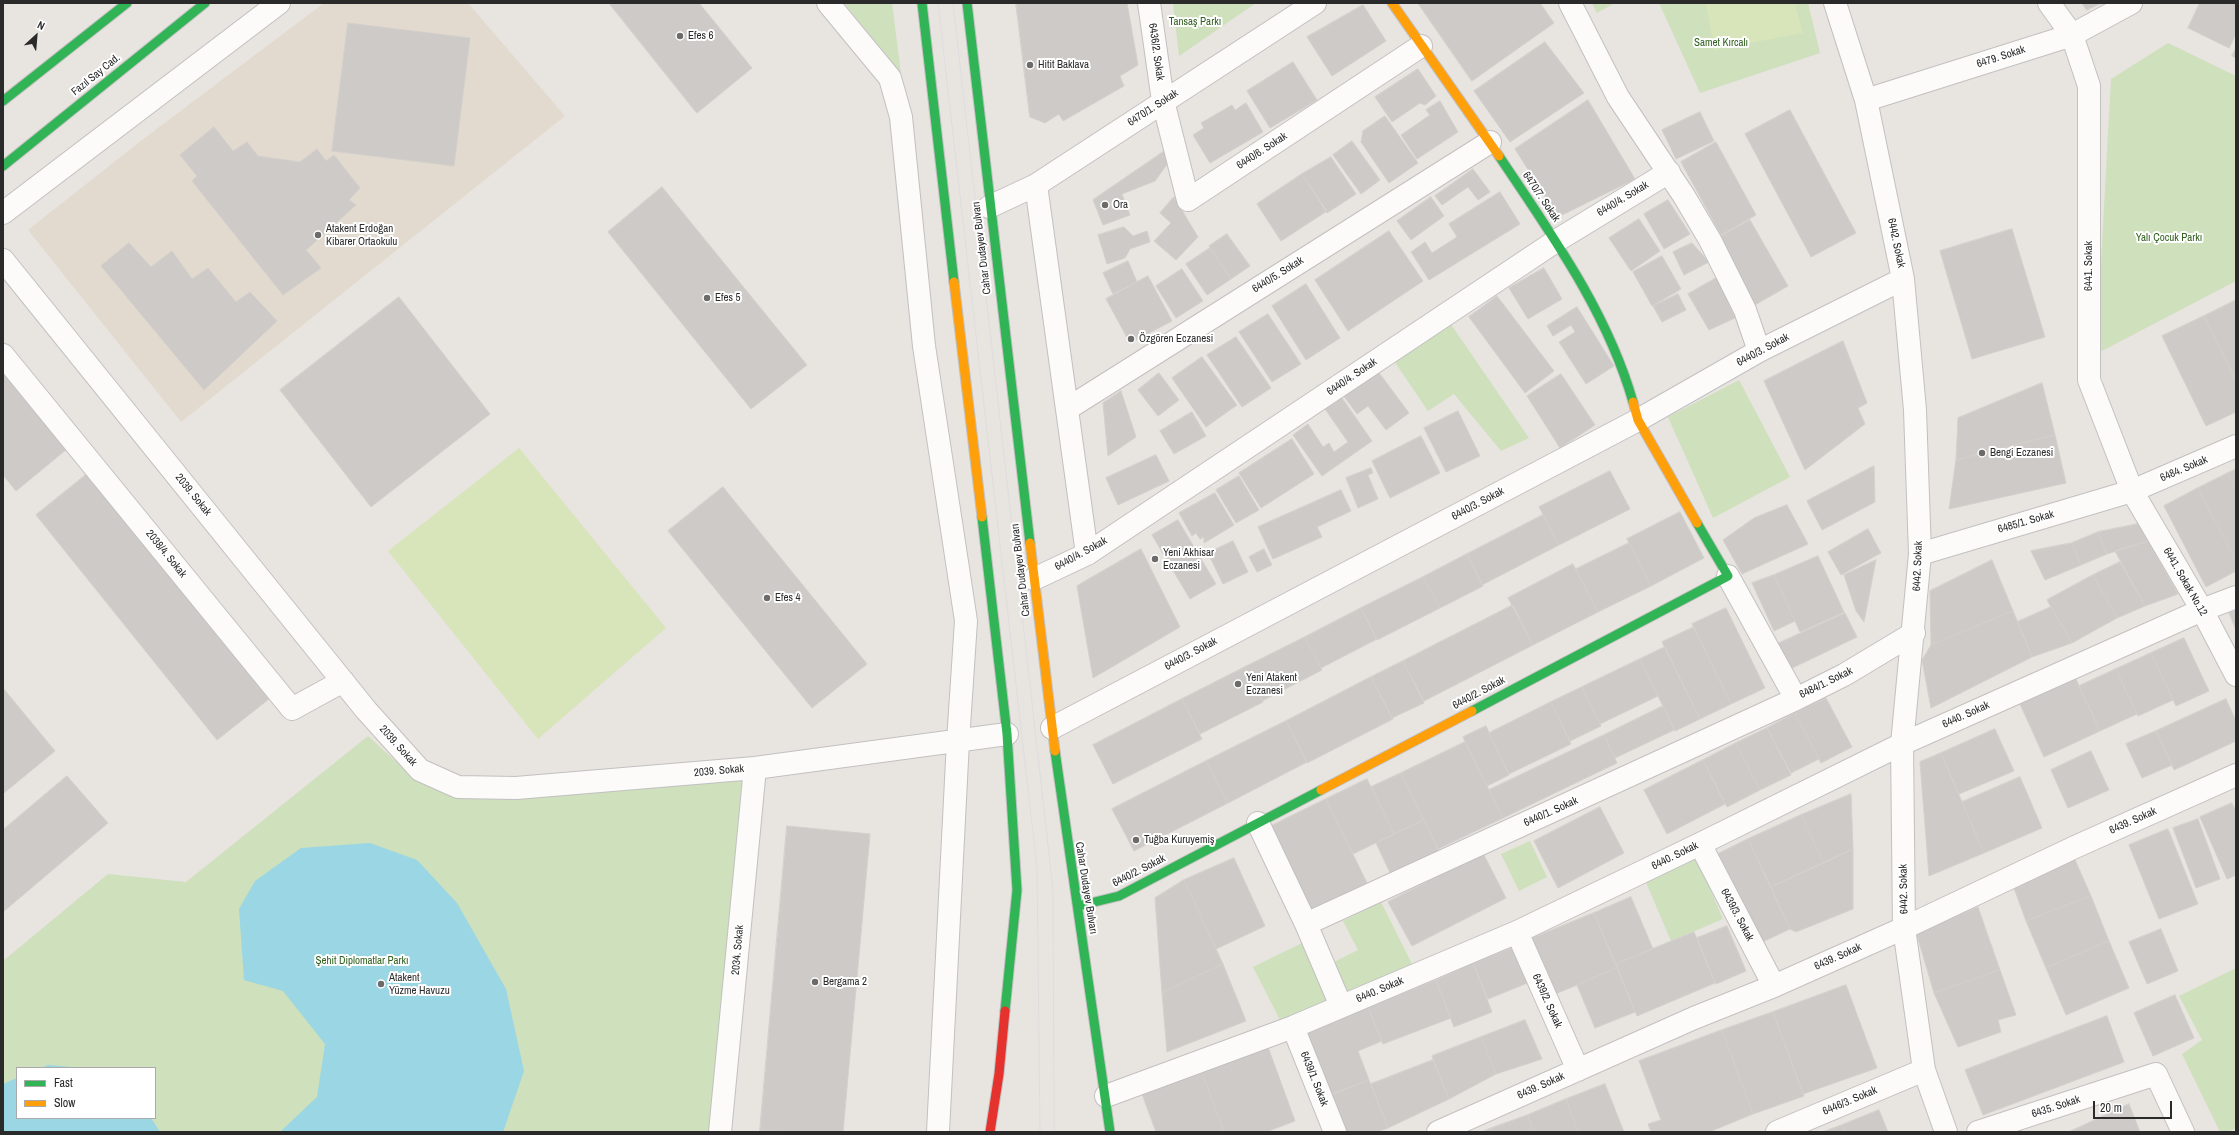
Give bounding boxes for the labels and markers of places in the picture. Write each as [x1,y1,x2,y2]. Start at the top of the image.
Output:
place label: Efes 6 [688,29,714,43]
marker: Efes 6 [675,31,685,41]
place label: Hitit Baklava [1038,58,1089,72]
marker: Hitit Baklava [1025,60,1035,70]
place label: Ora [1113,198,1128,212]
marker: Ora [1100,200,1110,210]
place label: Atakent Erdoğan Kibarer Ortaokulu [326,222,397,248]
marker: Atakent Erdoğan Kibarer Ortaokulu [313,230,323,240]
place label: Efes 5 [715,291,741,305]
marker: Efes 5 [702,293,712,303]
place label: Özgören Eczanesi [1139,332,1213,346]
marker: Özgören Eczanesi [1126,334,1136,344]
place label: Bengi Eczanesi [1990,446,2053,460]
marker: Bengi Eczanesi [1977,448,1987,458]
place label: Yeni Akhisar Eczanesi [1163,546,1214,572]
marker: Yeni Akhisar Eczanesi [1150,554,1160,564]
place label: Efes 4 [775,591,801,605]
marker: Efes 4 [762,593,772,603]
place label: Yeni Atakent Eczanesi [1246,671,1297,697]
marker: Yeni Atakent Eczanesi [1233,679,1243,689]
place label: Tuğba Kuruyemiş [1144,833,1214,847]
marker: Tuğba Kuruyemiş [1131,835,1141,845]
place label: Atakent Yüzme Havuzu [389,971,450,997]
place label: Bergama 2 [823,975,867,989]
marker: Bergama 2 [810,977,820,987]
marker: Atakent Yüzme Havuzu [376,979,386,989]

